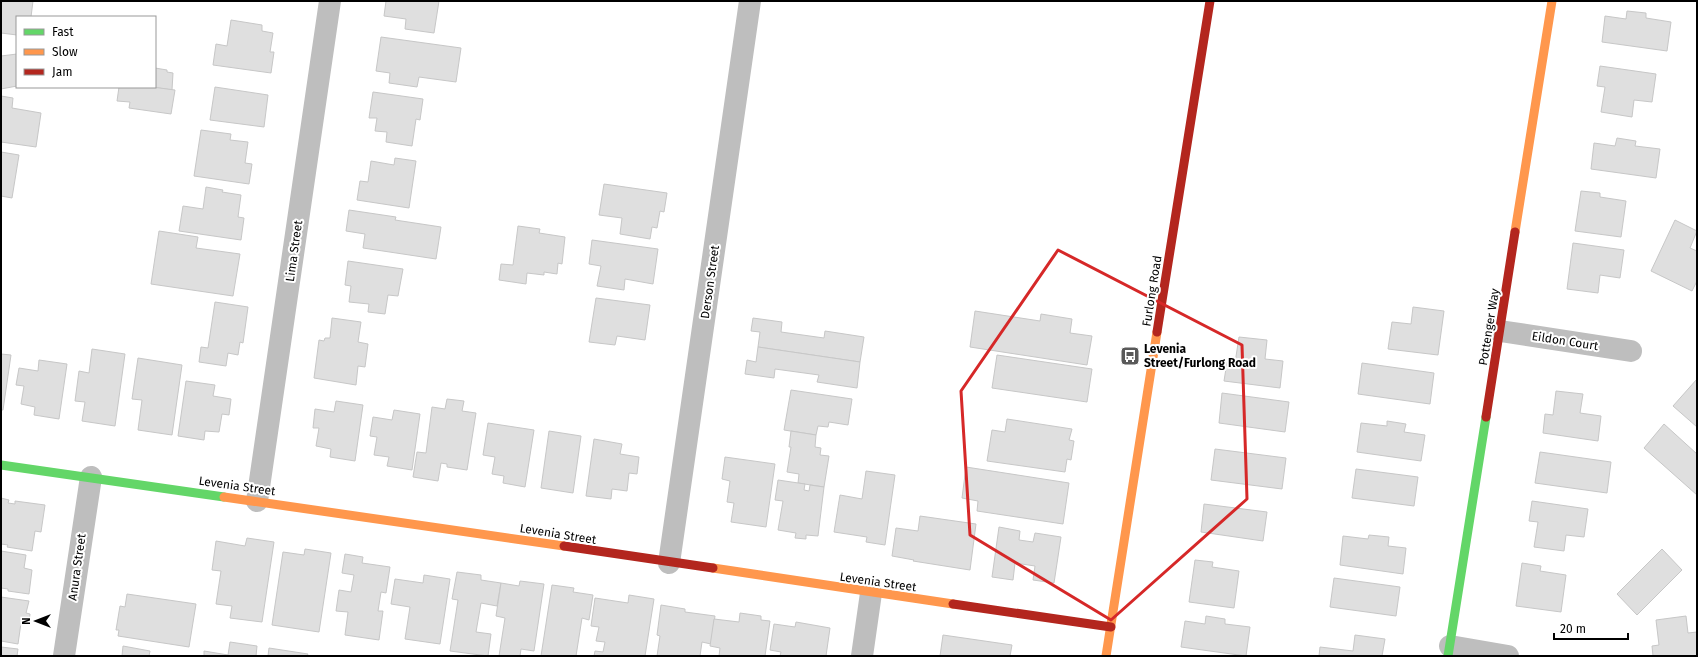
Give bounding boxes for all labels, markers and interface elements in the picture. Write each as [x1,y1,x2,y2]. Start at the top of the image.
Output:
legend [16,16,156,88]
text: Fast [52,25,74,39]
text: Slow [52,45,78,59]
text: Jam [52,65,72,79]
street label: Lima Street [283,219,305,283]
street label: Derson Street [698,244,722,320]
street label: Furlong Road [1139,255,1165,327]
street label: Pottenger Way [1476,287,1502,367]
street label: Eildon Court [1531,329,1600,353]
place label: Levenia Street/Furlong Road [1144,342,1256,370]
bus stop icon: Levenia Street/Furlong Road [1119,345,1141,367]
street label: Levenia Street [198,474,277,498]
street label: Levenia Street [519,521,598,547]
street label: Anura Street [65,532,89,601]
street label: Levenia Street [839,570,918,594]
north arrow [16,601,56,641]
scale bar [1554,615,1628,641]
text: N [20,617,33,625]
text: 20 m [1560,622,1586,636]

